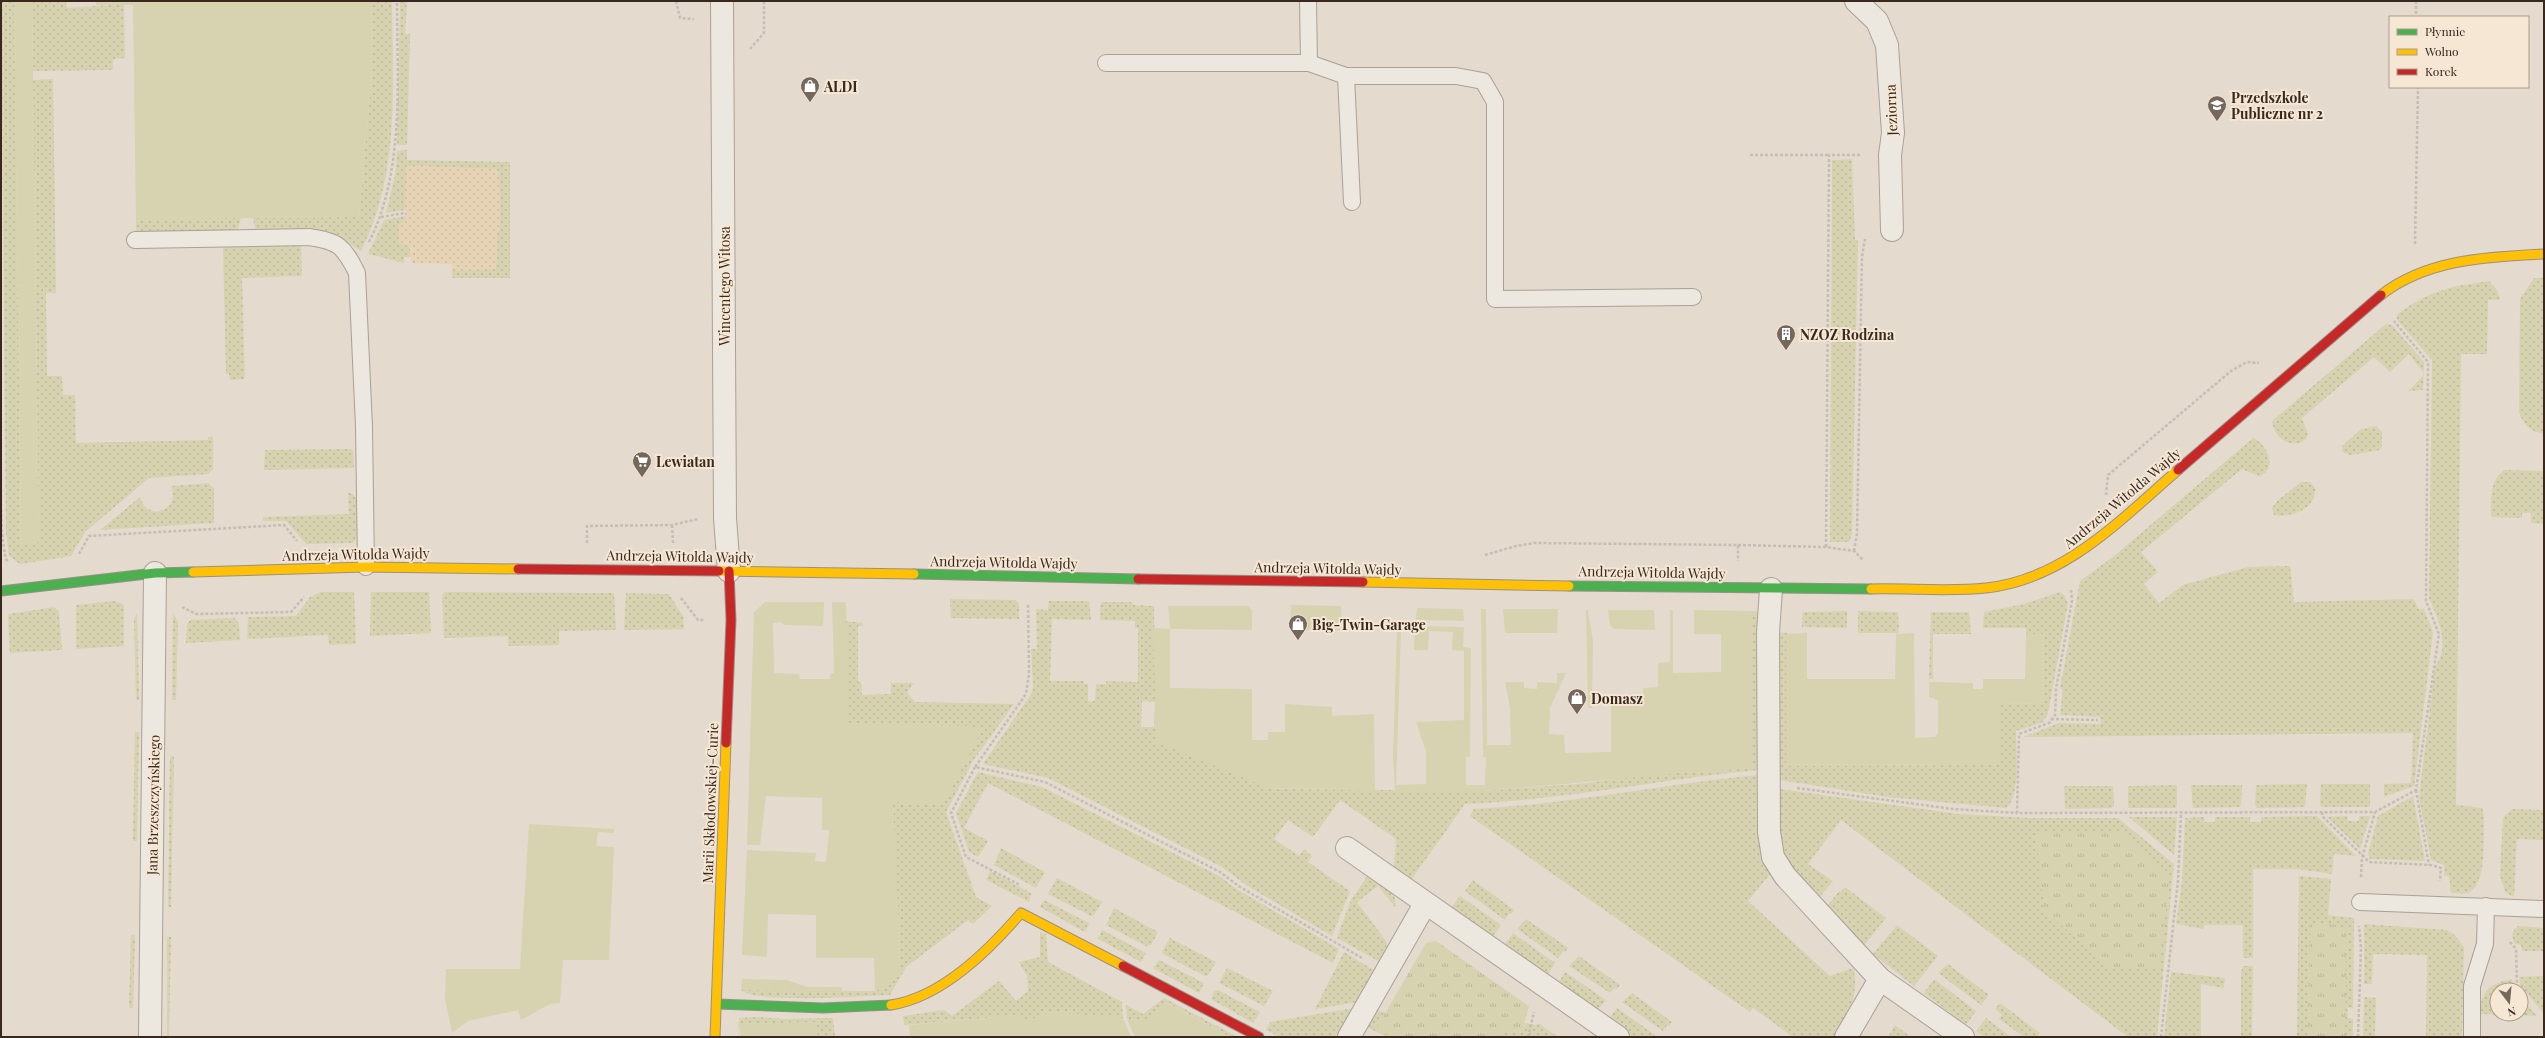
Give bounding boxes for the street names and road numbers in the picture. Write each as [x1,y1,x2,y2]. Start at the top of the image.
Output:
street label: Jeziorna [1881,84,1901,137]
street label: Wincentego Witosa [715,226,734,347]
street label: Andrzeja Witolda Wajdy [2059,443,2185,553]
street label: Andrzeja Witolda Wajdy [281,543,430,565]
street label: Andrzeja Witolda Wajdy [605,545,754,567]
street label: Andrzeja Witolda Wajdy [929,551,1078,573]
street label: Andrzeja Witolda Wajdy [1253,557,1402,579]
street label: Andrzeja Witolda Wajdy [1577,561,1726,583]
street label: Marii Skłodowskiej-Curie [698,722,722,884]
street label: Jana Brzeszczyńskiego [142,734,164,876]

